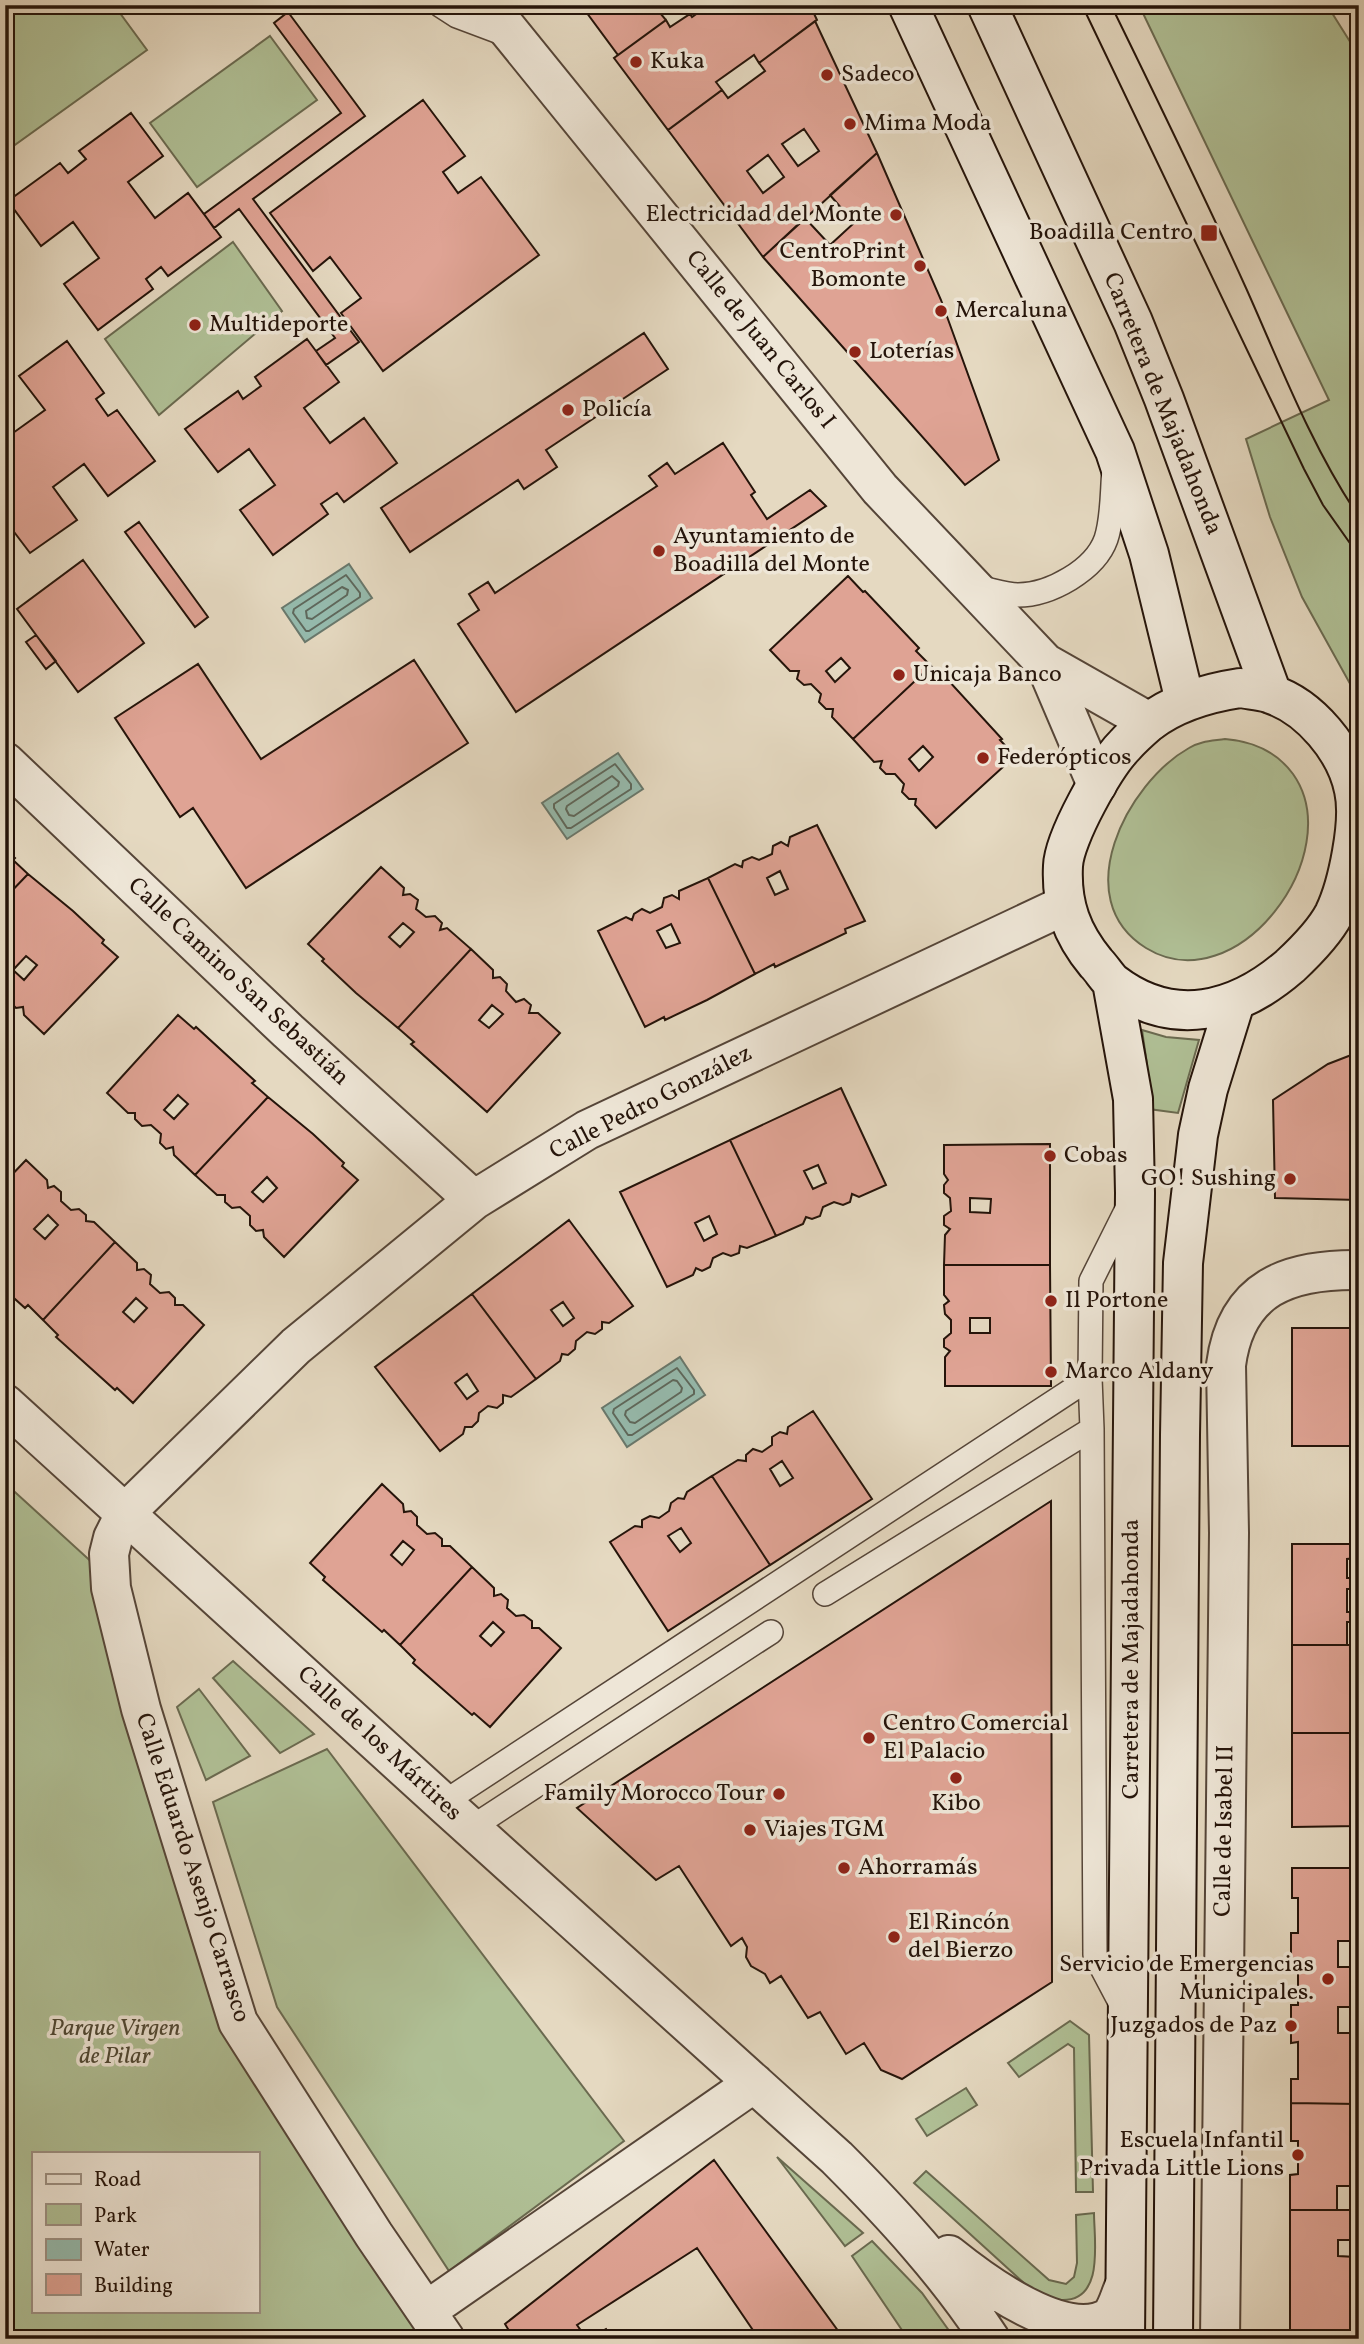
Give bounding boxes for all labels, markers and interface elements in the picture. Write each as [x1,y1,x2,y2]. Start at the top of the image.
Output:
place label: Kuka [650,45,705,79]
marker: Kuka [628,54,644,70]
place label: Sadeco [841,58,915,92]
marker: Sadeco [819,67,835,83]
place label: Mima Moda [864,107,992,141]
marker: Mima Moda [842,116,858,132]
place label: Electricidad del Monte [645,198,882,232]
marker: Electricidad del Monte [888,207,904,223]
place label: Boadilla Centro [1029,216,1193,250]
marker: Boadilla Centro [1199,223,1219,243]
place label: CentroPrint Bomonte [779,235,906,297]
street label: Calle de Juan Carlos I [677,243,843,437]
marker: CentroPrint Bomonte [912,258,928,274]
street label: Carretera de Majadahonda [1094,268,1230,540]
place label: Mercaluna [955,294,1068,328]
marker: Mercaluna [933,303,949,319]
place label: Multideporte [209,308,348,342]
marker: Multideporte [187,317,203,333]
place label: Loterías [869,335,954,369]
marker: Loterías [847,344,863,360]
place label: Policía [582,393,652,427]
marker: Policía [560,402,576,418]
place label: Ayuntamiento de Boadilla del Monte [673,520,870,582]
marker: Ayuntamiento de Boadilla del Monte [651,543,667,559]
place label: Unicaja Banco [913,658,1062,692]
marker: Unicaja Banco [891,667,907,683]
place label: Federópticos [997,741,1132,775]
marker: Federópticos [975,750,991,766]
street label: Calle Camino San Sebastián [119,870,357,1094]
street label: Calle Pedro González [544,1037,758,1169]
place label: Cobas [1064,1139,1128,1173]
marker: Cobas [1042,1148,1058,1164]
place label: GO! Sushing [1141,1162,1276,1196]
marker: GO! Sushing [1282,1171,1298,1187]
place label: Il Portone [1065,1284,1168,1318]
marker: Il Portone [1043,1293,1059,1309]
place label: Marco Aldany [1065,1355,1214,1389]
marker: Marco Aldany [1043,1364,1059,1380]
street label: Carretera de Majadahonda [1115,1519,1149,1799]
street label: Calle de los Mártires [289,1658,469,1830]
place label: Centro Comercial El Palacio [883,1707,1069,1769]
street label: Calle Eduardo Asenjo Carrasco [126,1709,258,2027]
marker: Centro Comercial El Palacio [861,1730,877,1746]
street label: Calle de Isabel II [1207,1745,1243,1917]
marker: Kibo [948,1770,964,1786]
place label: Family Morocco Tour [544,1777,765,1811]
marker: Family Morocco Tour [771,1786,787,1802]
place label: Kibo [931,1787,981,1821]
place label: Viajes TGM [764,1813,885,1847]
marker: Viajes TGM [742,1822,758,1838]
place label: Ahorramás [858,1851,978,1885]
marker: Ahorramás [836,1860,852,1876]
place label: El Rincón del Bierzo [908,1906,1013,1968]
marker: El Rincón del Bierzo [886,1929,902,1945]
place label: Servicio de Emergencias Municipales. [1059,1948,1314,2010]
marker: Servicio de Emergencias Municipales. [1320,1971,1336,1987]
place label: Juzgados de Paz [1110,2009,1277,2043]
park label: Parque Virgen de Pilar [50,2012,180,2074]
marker: Juzgados de Paz [1283,2018,1299,2034]
place label: Escuela Infantil Privada Little Lions [1079,2124,1284,2186]
marker: Escuela Infantil Privada Little Lions [1290,2147,1306,2163]
legend [32,2152,259,2312]
text: Road [94,2166,141,2195]
text: Park [94,2202,137,2231]
text: Water [94,2236,150,2265]
text: Building [94,2272,173,2301]

